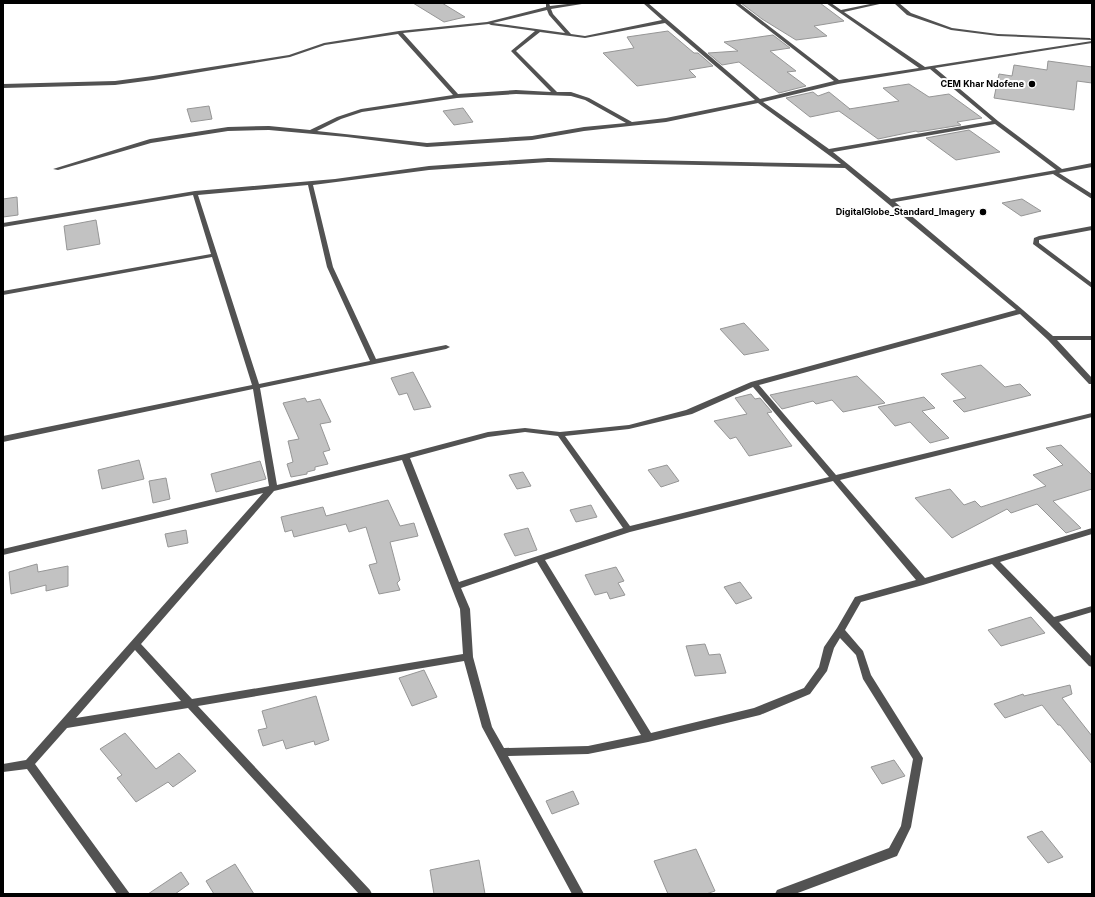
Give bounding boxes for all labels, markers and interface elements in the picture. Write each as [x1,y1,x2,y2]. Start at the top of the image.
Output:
place label: CEM Khar Ndofene [940,78,1025,89]
marker: CEM Khar Ndofene [1027,79,1037,89]
place label: DigitalGlobe_Standard_Imagery [836,206,976,217]
marker: DigitalGlobe_Standard_Imagery [978,207,988,217]

